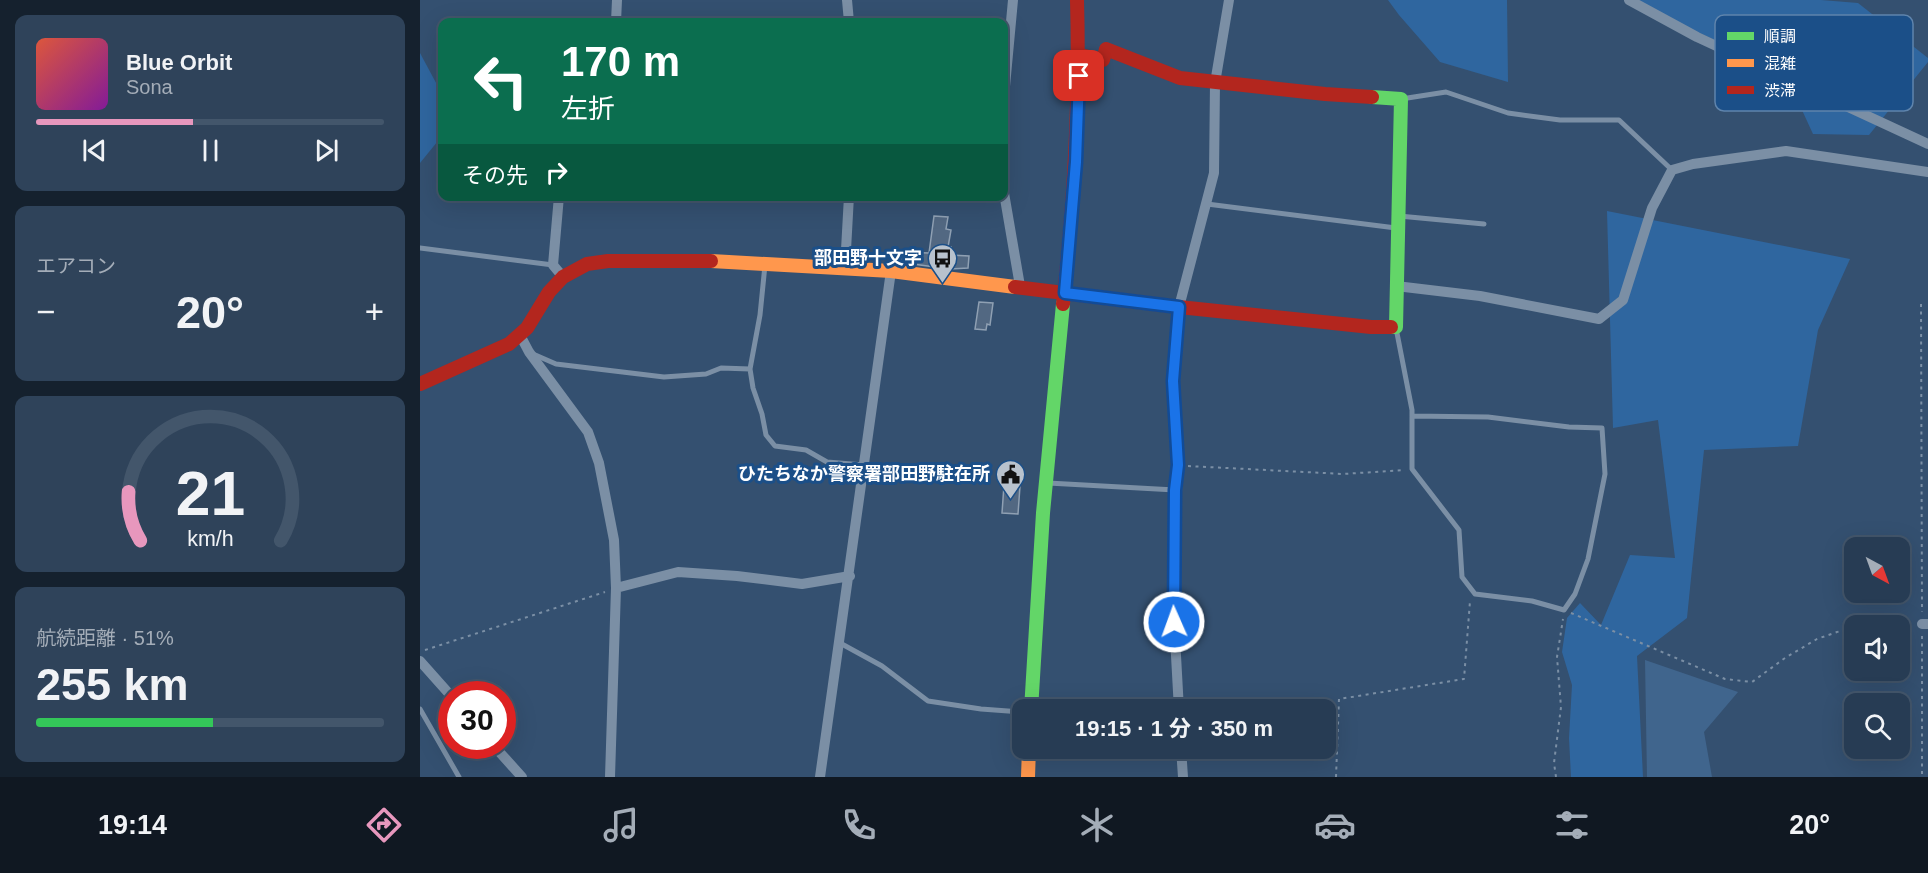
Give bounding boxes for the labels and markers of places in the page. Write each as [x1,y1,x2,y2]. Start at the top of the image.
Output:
pin [1053,50,1104,101]
bus stop icon: 部田野十文字 [927,242,959,284]
place label: 部田野十文字 [814,248,922,268]
public building icon: ひたちなか警察署部田野駐在所 [995,458,1027,500]
place label: ひたちなか警察署部田野駐在所 [738,464,990,484]

